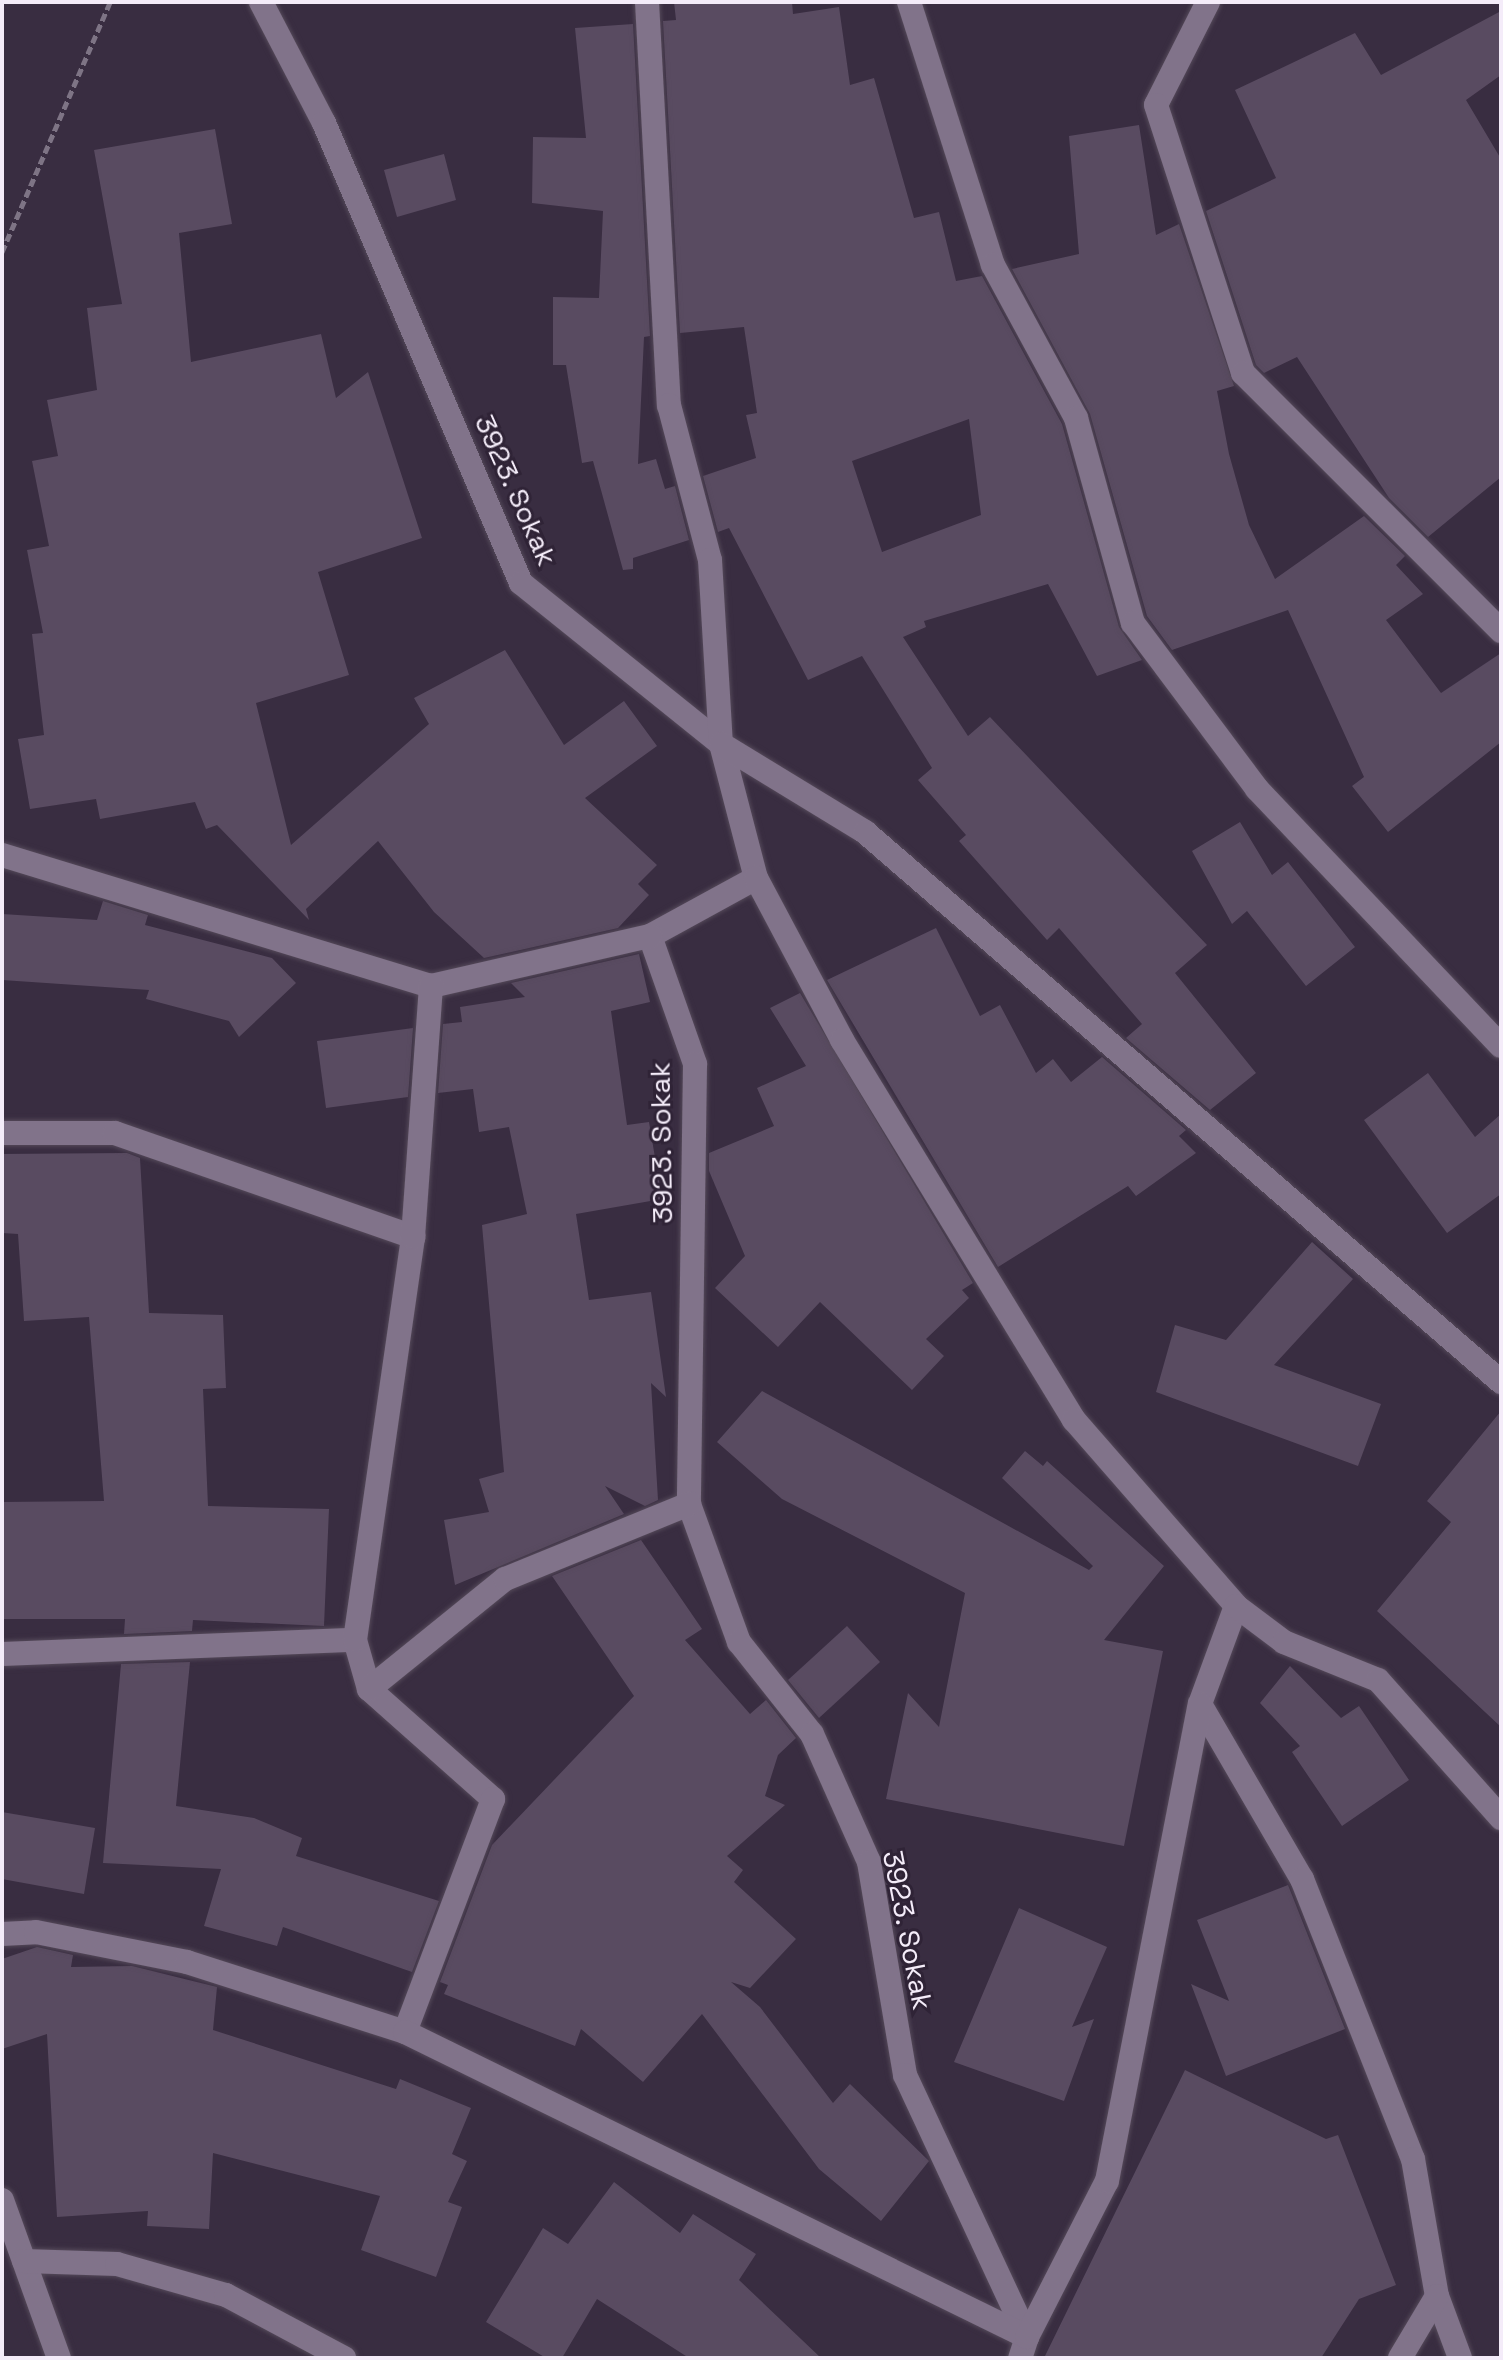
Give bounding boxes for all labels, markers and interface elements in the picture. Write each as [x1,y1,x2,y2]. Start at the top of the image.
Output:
street label: 3923. Sokak [468,409,564,571]
street label: 3923. Sokak [643,1062,679,1224]
street label: 3923. Sokak [876,1847,940,2013]

